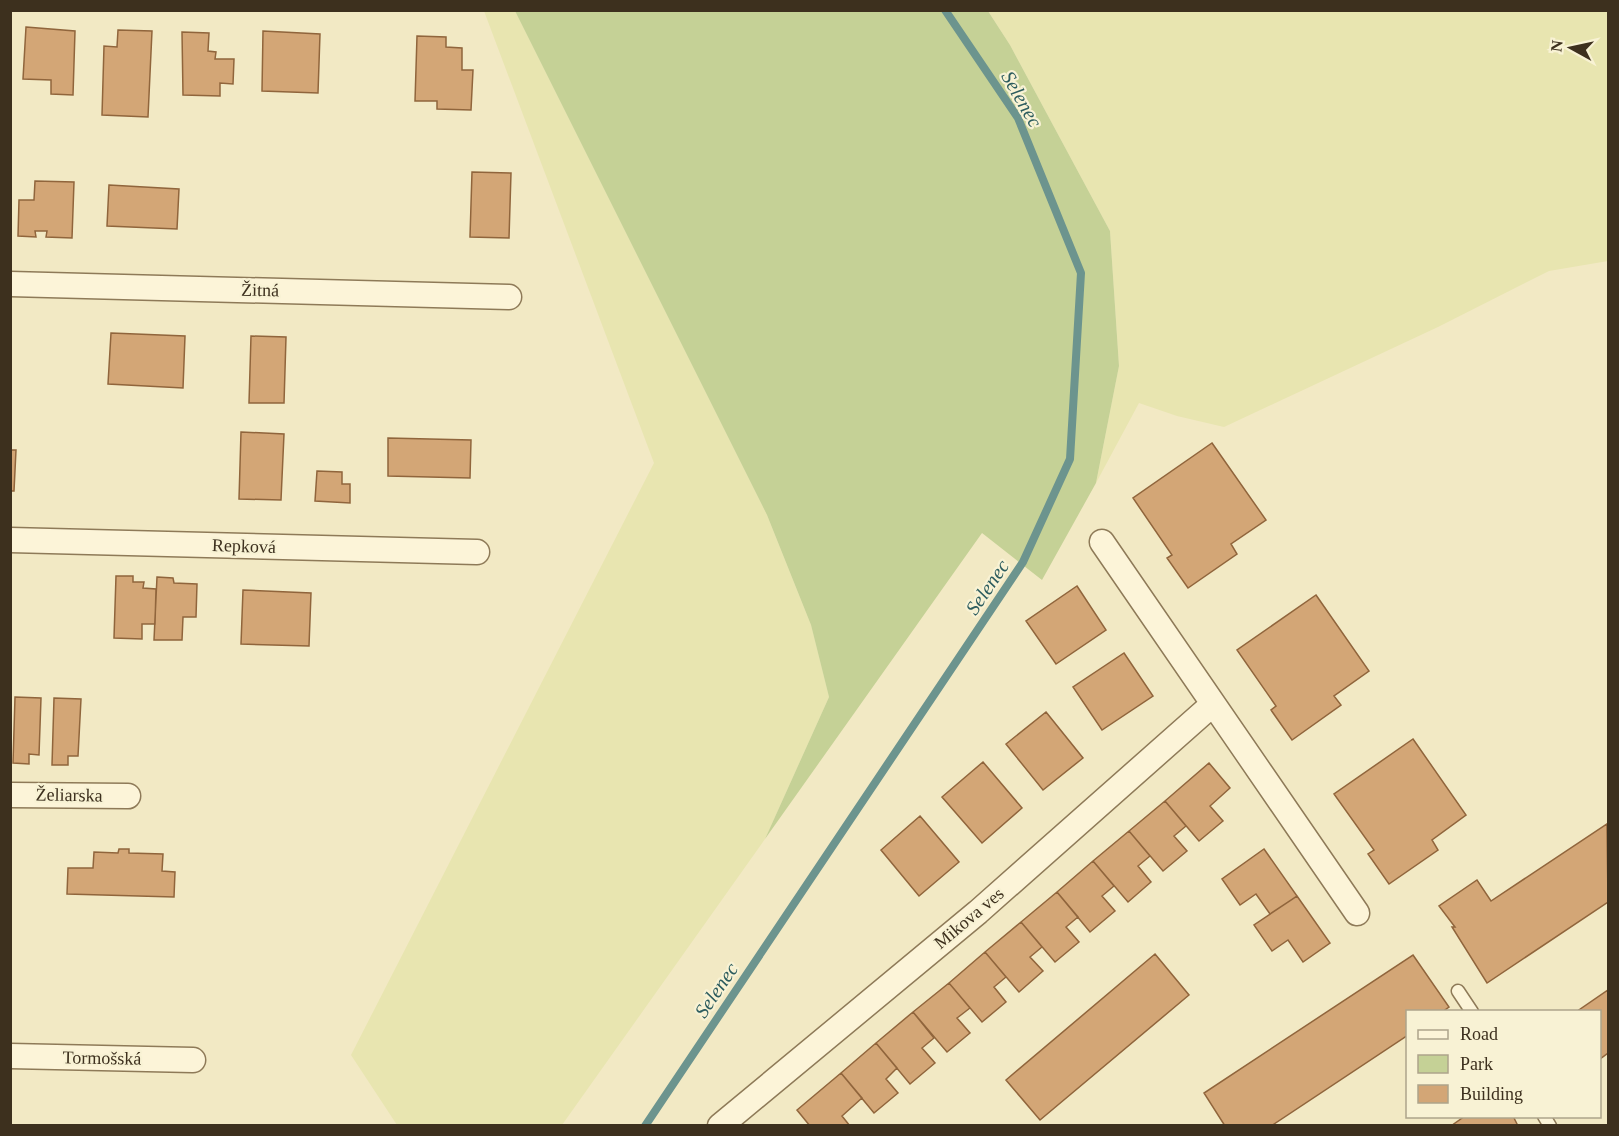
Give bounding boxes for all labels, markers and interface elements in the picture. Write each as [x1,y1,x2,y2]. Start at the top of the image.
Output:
north arrow [1541,18,1601,78]
text: N [1547,39,1566,53]
water label: Selenec [997,67,1047,131]
street label: Žitná [241,279,279,300]
street label: Repková [212,535,276,557]
water label: Selenec [961,555,1013,618]
street label: Želiarska [35,783,103,806]
street label: Mikova ves [930,883,1008,953]
water label: Selenec [690,958,742,1021]
legend [1406,1010,1601,1118]
text: Road [1460,1024,1498,1044]
street label: Tormošská [62,1047,142,1069]
text: Park [1460,1054,1493,1074]
text: Building [1460,1084,1523,1104]

